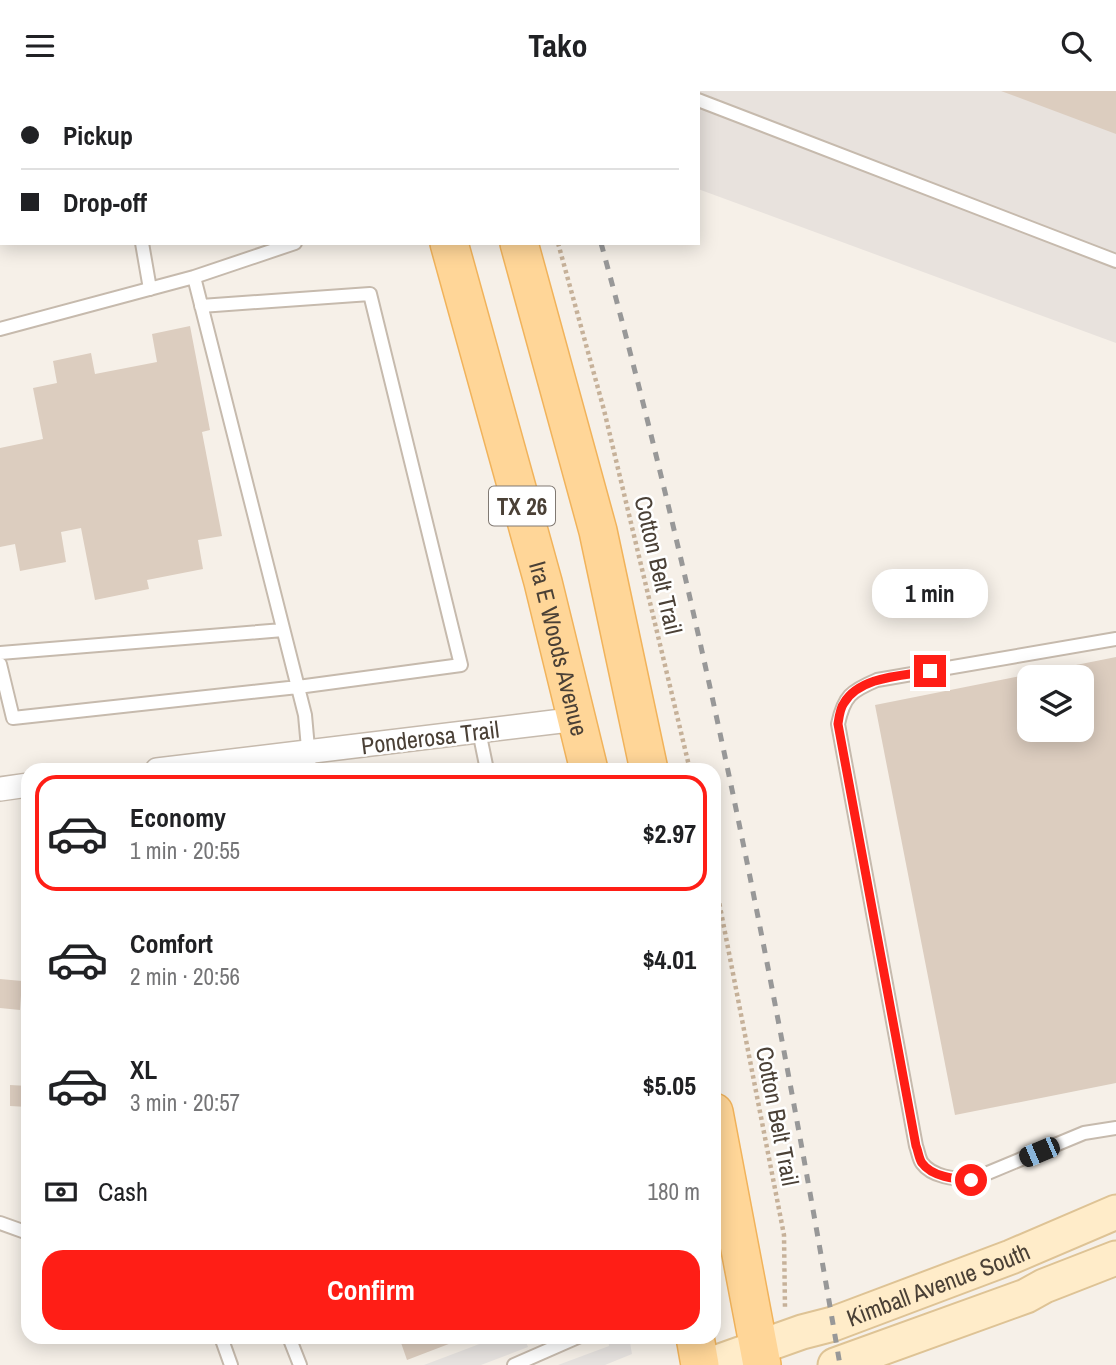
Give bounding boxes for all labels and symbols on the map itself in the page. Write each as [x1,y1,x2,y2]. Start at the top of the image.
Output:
road number: TX 26 [489,487,555,525]
street label: Cotton Belt Trail [628,493,690,637]
street label: Ira E Woods Avenue [522,557,596,739]
callout: 1 min [872,569,988,619]
route end [914,655,946,687]
street label: Ponderosa Trail [359,713,501,761]
street label: Cotton Belt Trail [749,1044,807,1188]
car [1016,1134,1063,1170]
route start [955,1164,987,1196]
street label: Kimball Avenue South [842,1235,1035,1333]

